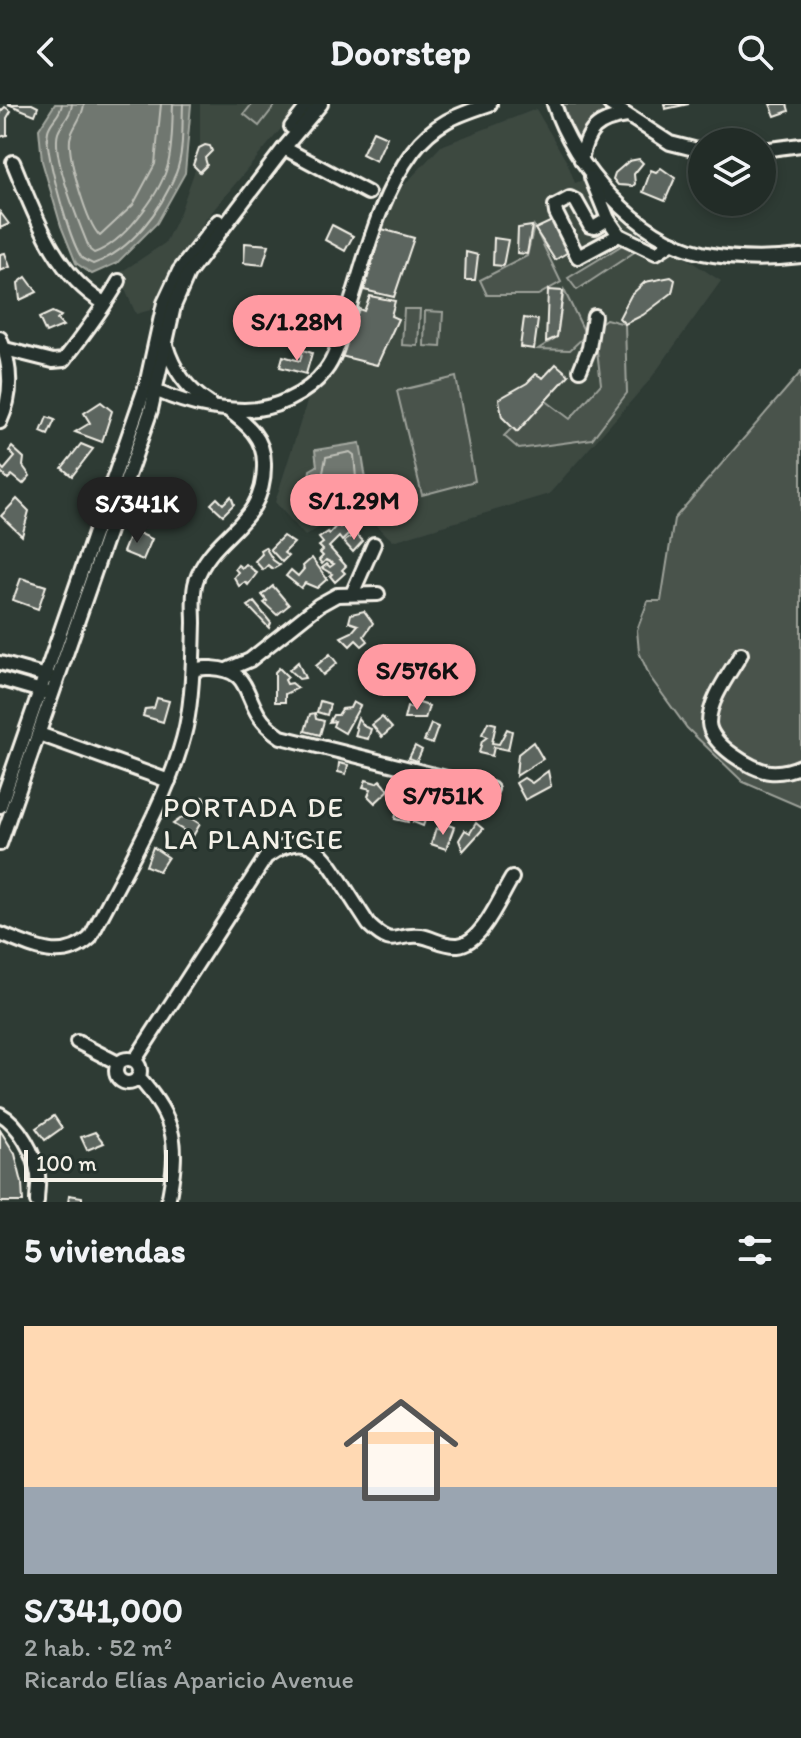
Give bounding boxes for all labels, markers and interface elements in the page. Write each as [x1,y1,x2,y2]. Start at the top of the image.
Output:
icon: back [24,30,68,74]
icon: search [733,30,777,74]
text: Doorstep [330,31,471,74]
map controls [688,128,776,216]
button: layers [688,128,776,216]
pin: S/1.28M [223,295,371,363]
text: S/1.28M [251,305,343,337]
pin: S/1.29M [280,474,428,542]
pin: S/341K [72,477,202,545]
text: S/1.29M [308,484,400,516]
text: S/341K [95,487,179,519]
pin: S/576K [352,644,482,712]
text: S/576K [376,654,458,686]
pin: S/751K [378,769,508,837]
text: S/751K [403,779,483,811]
district label: PORTADA DE LA PLANICIE [163,790,345,856]
scale bar [24,1146,168,1182]
text: 100 m [36,1150,97,1177]
icon: filters [733,1228,777,1272]
text: 5 viviendas [24,1230,186,1271]
icon: home [329,1378,473,1522]
text: S/341,000 [24,1590,183,1631]
text: 2 hab. · 52 m² [24,1631,172,1663]
text: Ricardo Elías Aparicio Avenue [24,1663,354,1695]

